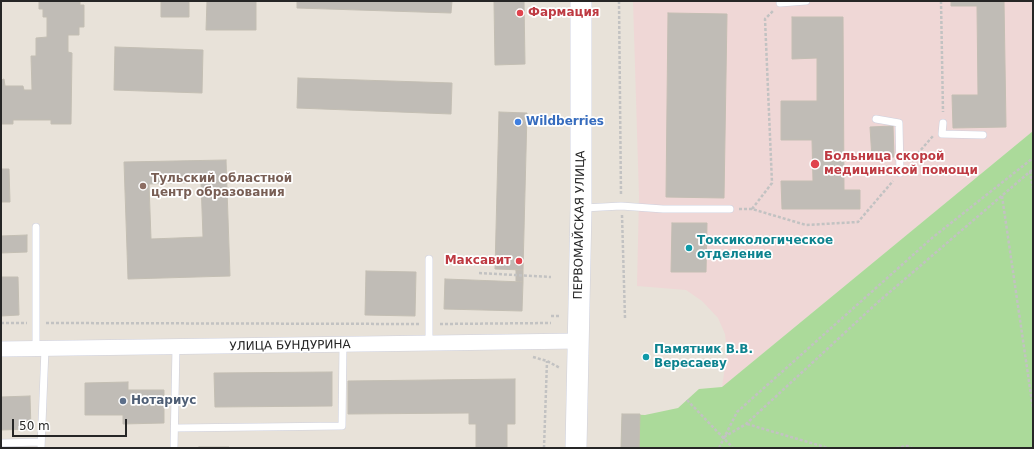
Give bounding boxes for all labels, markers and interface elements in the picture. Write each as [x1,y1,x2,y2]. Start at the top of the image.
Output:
place label: Фармация [528,6,600,20]
marker: Фармация [515,8,525,18]
place label: Wildberries [526,115,604,129]
marker: Wildberries [513,117,523,127]
street label: ПЕРВОМАЙСКАЯ УЛИЦА [571,150,589,300]
place label: Больница скорой медицинской помощи [824,150,978,178]
marker: Больница скорой медицинской помощи [809,158,821,170]
place label: Тульский областной центр образования [151,172,292,200]
marker: Тульский областной центр образования [138,181,148,191]
place label: Токсикологическое отделение [697,234,833,262]
marker: Токсикологическое отделение [684,243,694,253]
place label: Максавит [445,254,511,268]
marker: Максавит [514,256,524,266]
street label: УЛИЦА БУНДУРИНА [229,338,351,354]
place label: Памятник В.В. Вересаеву [654,343,753,371]
marker: Памятник В.В. Вересаеву [641,352,651,362]
place label: Нотариус [131,394,196,408]
marker: Нотариус [118,396,128,406]
scale bar [14,411,129,437]
text: 50 m [19,419,50,433]

